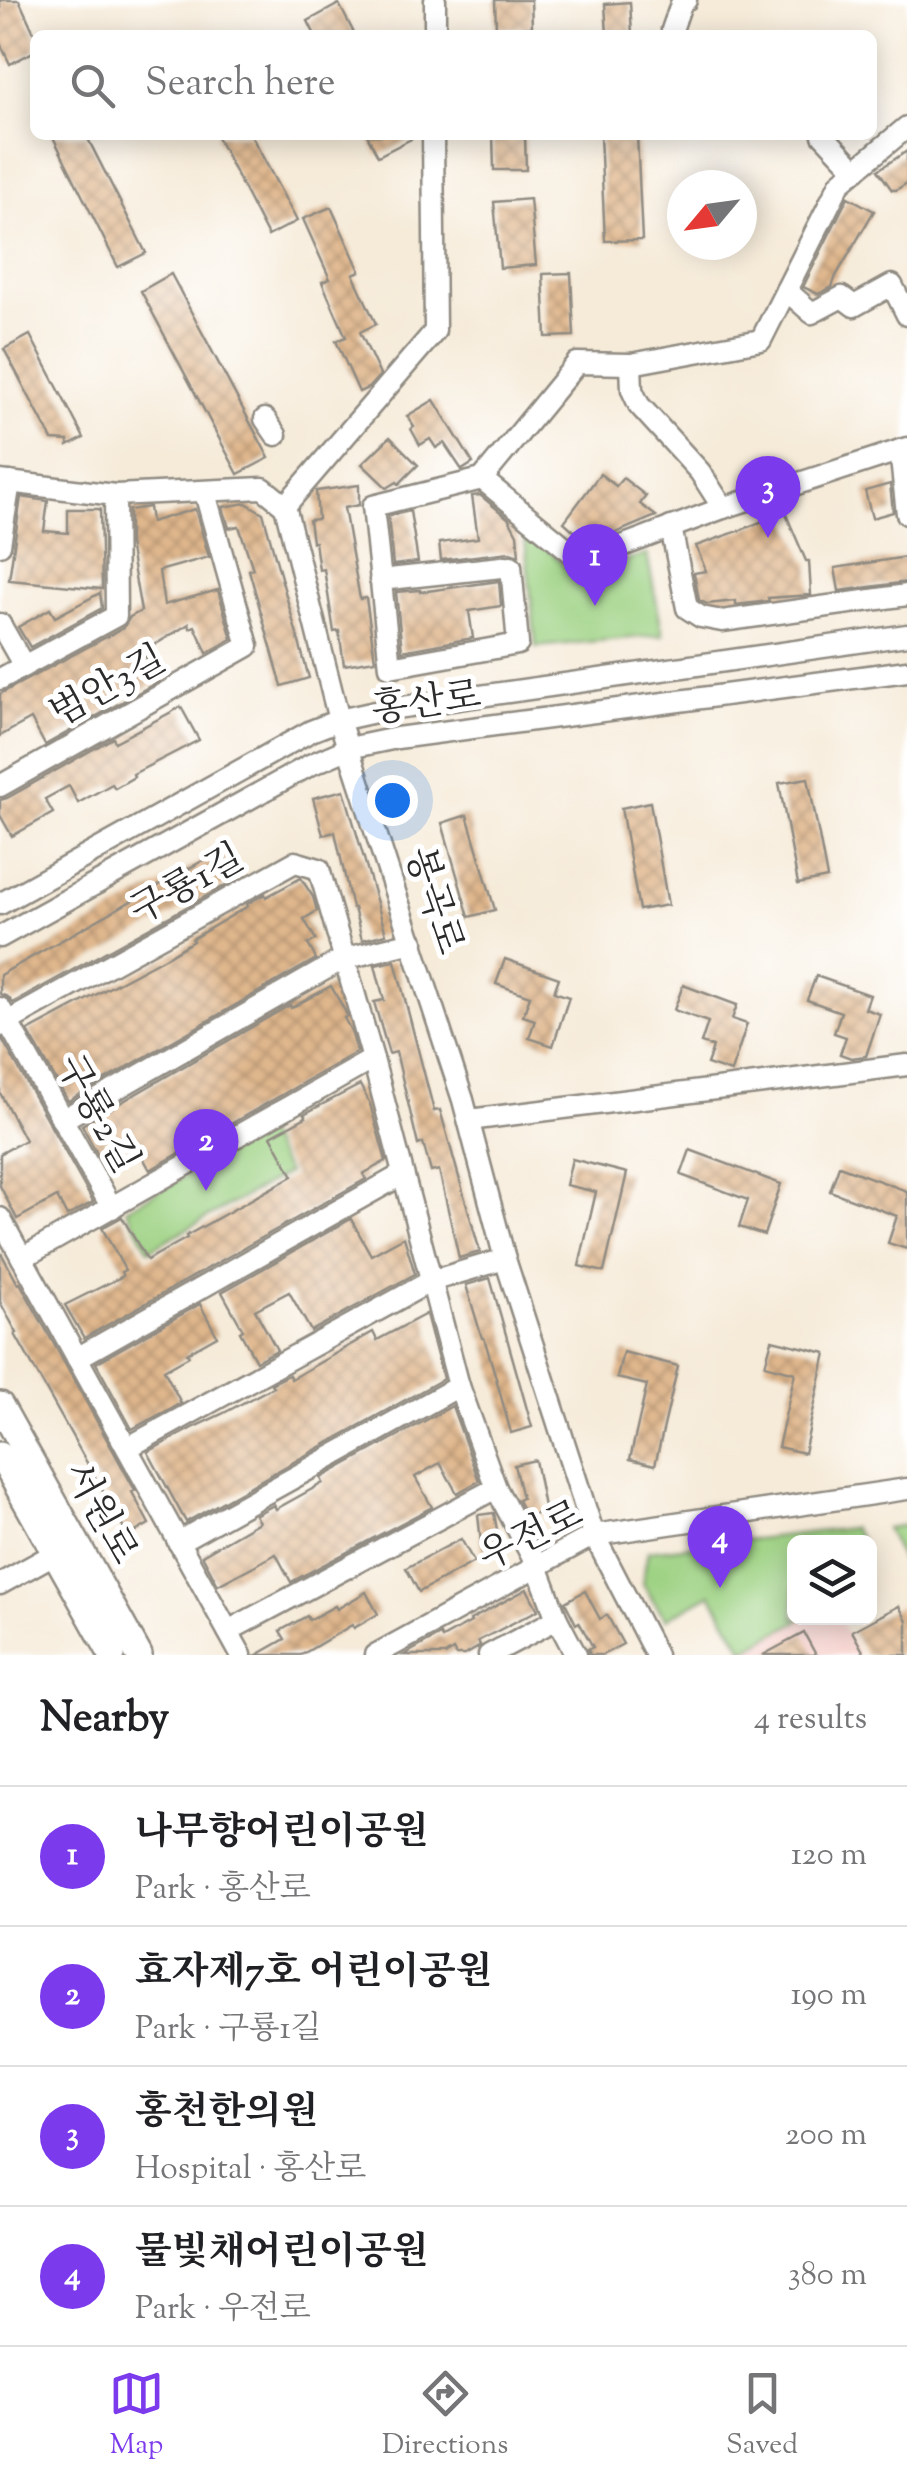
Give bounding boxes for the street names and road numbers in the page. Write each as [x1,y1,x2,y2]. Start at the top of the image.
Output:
street label: 범안3길 [41,634,177,743]
street label: 홍산로 [368,671,485,739]
street label: 구룡1길 [121,833,255,940]
street label: 봉곡로 [390,841,475,962]
street label: 구룡2길 [41,1046,150,1184]
street label: 서원로 [48,1453,149,1575]
street label: 우전로 [470,1489,593,1586]

